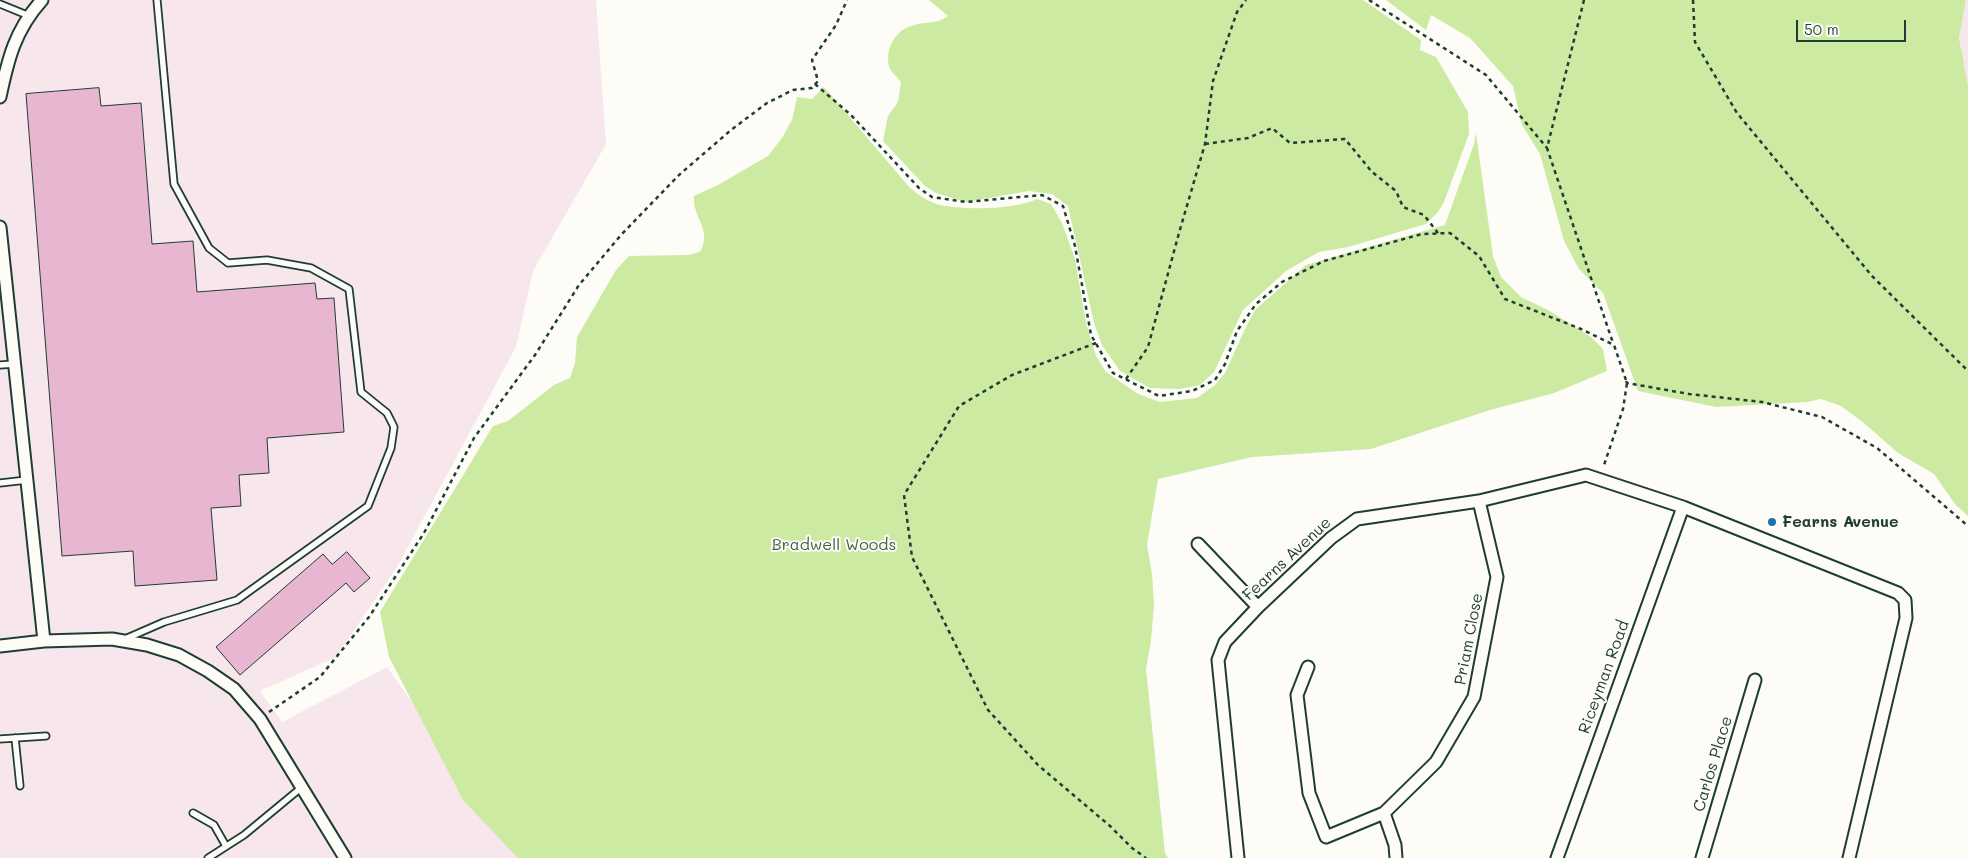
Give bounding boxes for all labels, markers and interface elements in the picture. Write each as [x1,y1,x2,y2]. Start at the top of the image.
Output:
scale bar [1798,10,1908,42]
text: 50 m [1804,19,1839,39]
place label: Fearns Avenue [1782,512,1899,532]
street label: Fearns Avenue [1239,513,1335,605]
marker: Fearns Avenue [1766,516,1778,528]
park label: Bradwell Woods [772,535,896,555]
street label: Priam Close [1451,591,1487,687]
street label: Riceyman Road [1575,618,1633,736]
street label: Carlos Place [1689,714,1737,814]

